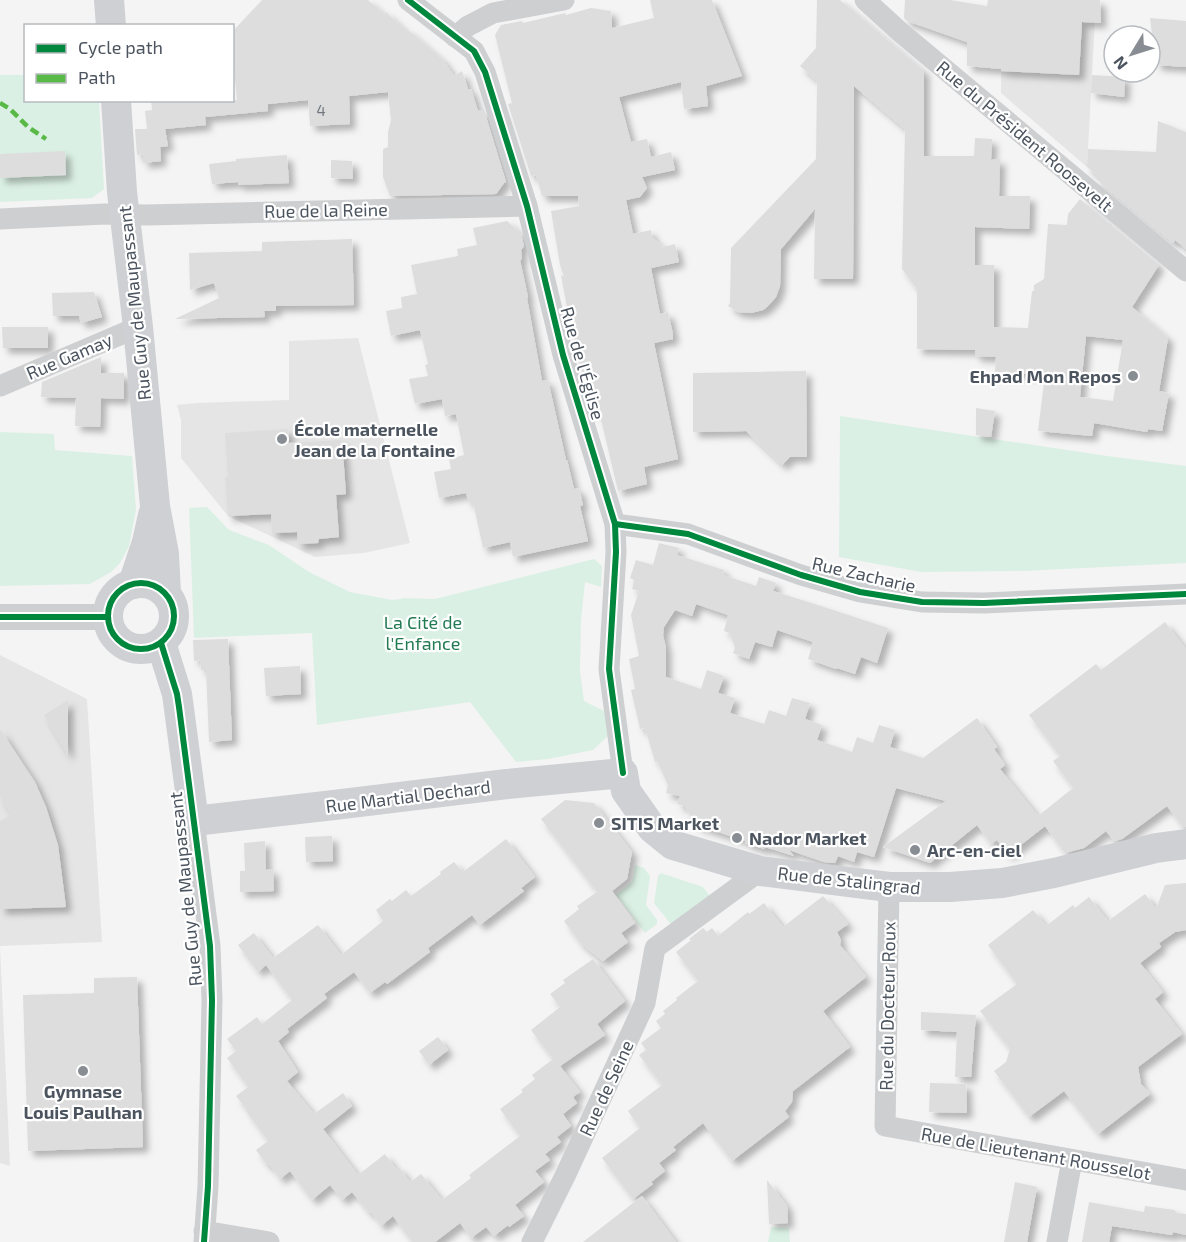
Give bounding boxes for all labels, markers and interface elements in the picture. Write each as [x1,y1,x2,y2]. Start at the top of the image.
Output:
legend [24,24,234,102]
north arrow [1102,24,1162,84]
text: Cycle path [78,36,163,58]
text: N [1109,53,1131,74]
street label: Rue du Président Roosevelt [932,56,1118,216]
text: Path [78,66,116,88]
house number: 4 [316,101,326,119]
street label: Rue de la Reine [264,198,388,222]
street label: Rue Guy de Maupassant [113,204,155,401]
street label: Rue de l'Église [556,304,610,422]
street label: Rue Gamay [23,328,116,384]
place label: Ehpad Mon Repos [970,365,1121,387]
marker: Ehpad Mon Repos [1126,369,1140,383]
place label: École maternelle Jean de la Fontaine [294,418,455,461]
marker: École maternelle Jean de la Fontaine [275,432,289,446]
street label: Rue Zacharie [810,551,918,597]
park label: La Cité de l'Enfance [384,611,462,654]
street label: Rue Martial Dechard [324,775,492,817]
street label: Rue Guy de Maupassant [164,790,206,987]
place label: SITIS Market [611,812,720,834]
marker: SITIS Market [592,816,606,830]
place label: Nador Market [749,827,867,849]
marker: Nador Market [730,831,744,845]
place label: Arc-en-ciel [927,839,1021,861]
marker: Arc-en-ciel [908,843,922,857]
street label: Rue de Stalingrad [776,862,922,898]
street label: Rue du Docteur Roux [875,921,899,1091]
street label: Rue de Seine [574,1036,638,1140]
marker: Gymnase Louis Paulhan [76,1064,90,1078]
place label: Gymnase Louis Paulhan [23,1080,143,1123]
street label: Rue de Lieutenant Rousselot [919,1122,1153,1184]

